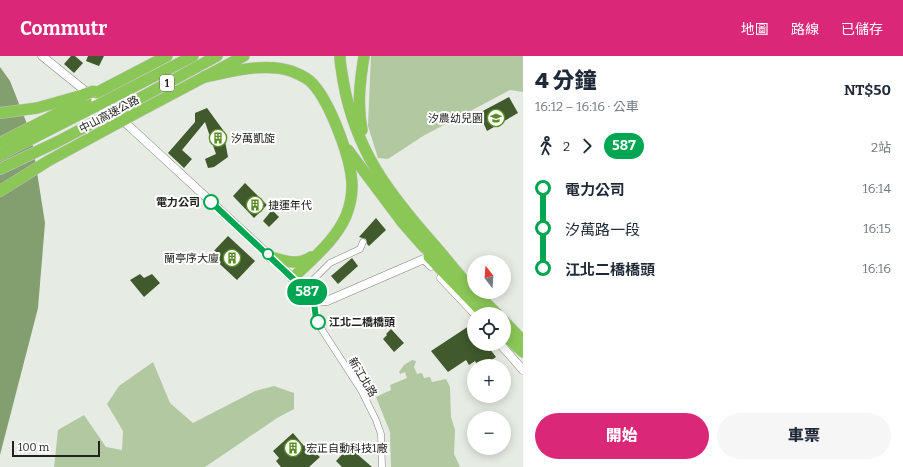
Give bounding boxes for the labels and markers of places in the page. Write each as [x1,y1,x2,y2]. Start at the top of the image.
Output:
school or university icon: 汐農幼兒園 [486,108,506,128]
place label: 汐農幼兒園 [428,112,483,125]
building icon: 汐萬凱旋 [208,128,228,148]
place label: 汐萬凱旋 [231,132,275,145]
marker: 電力公司 [203,194,219,210]
building icon: 捷運年代 [245,195,265,215]
place label: 電力公司 [156,196,200,209]
place label: 捷運年代 [268,199,312,212]
building icon: 蘭亭序大廈 [222,248,242,268]
unlabelled marker [262,248,274,260]
place label: 蘭亭序大廈 [164,252,219,265]
marker: 江北二橋橋頭 [310,314,326,330]
place label: 江北二橋橋頭 [329,316,395,329]
building icon: 宏正自動科技1廠 [283,438,303,458]
place label: 宏正自動科技1廠 [306,442,387,455]

